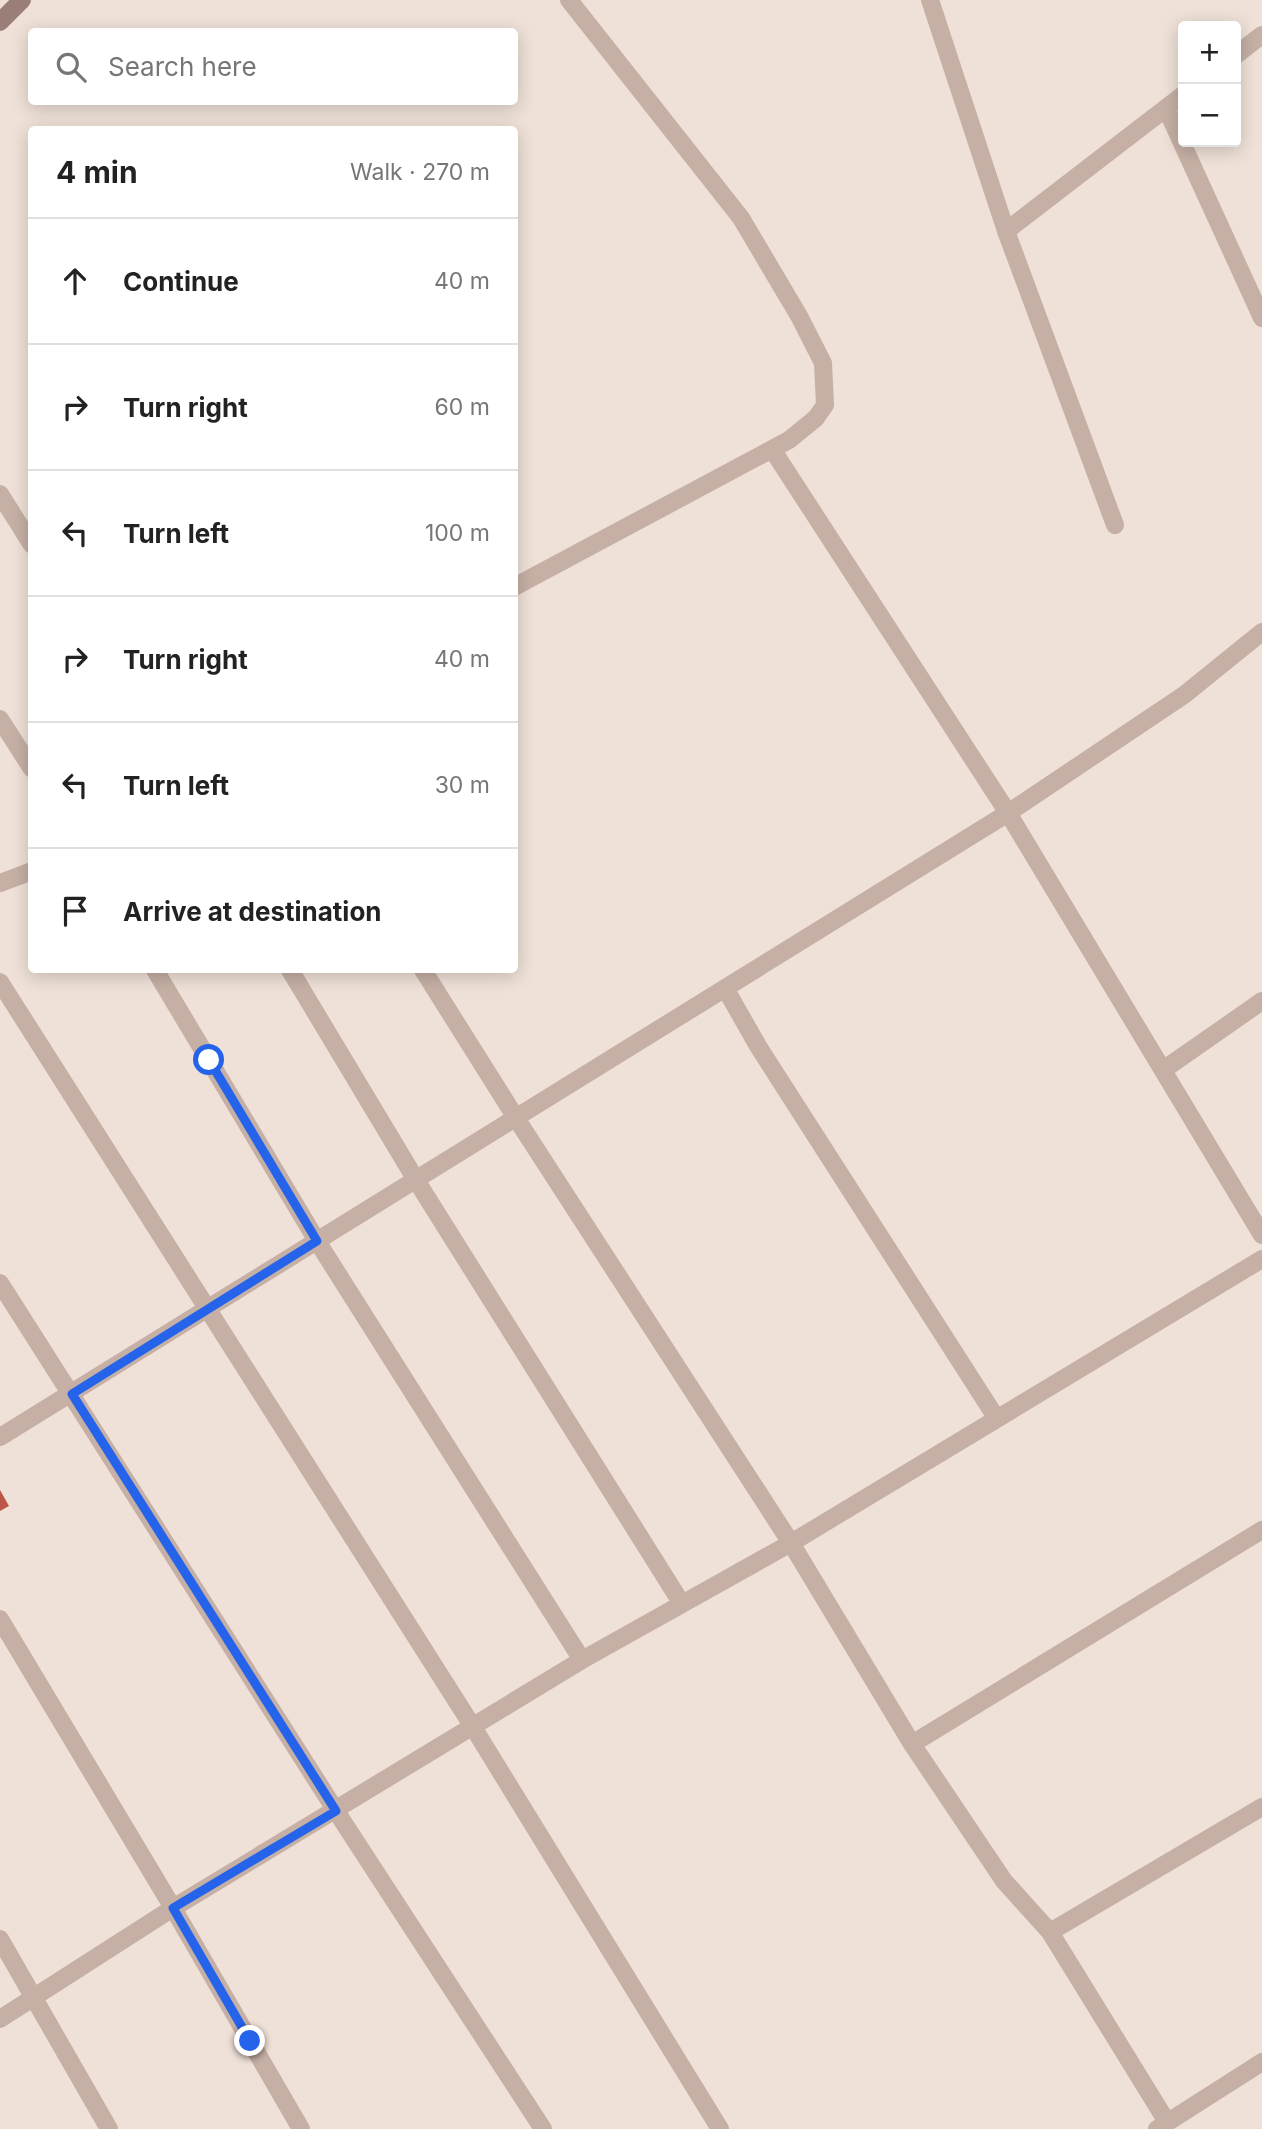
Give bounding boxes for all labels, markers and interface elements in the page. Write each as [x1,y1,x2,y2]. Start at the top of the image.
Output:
map controls [1178,21,1241,147]
button: + [1178,21,1241,84]
search box [28,28,518,105]
icon: search [52,48,90,86]
text: Search here [108,51,257,82]
button: − [1178,84,1241,147]
text: 4 min [56,154,138,190]
text: Walk · 270 m [350,158,490,186]
icon: ahead [56,262,94,300]
text: Continue [123,266,239,297]
text: 40 m [434,267,490,295]
icon: right [56,388,94,426]
text: Turn right [123,392,248,423]
text: 60 m [435,393,490,421]
icon: left [56,514,94,552]
text: Turn left [123,518,229,549]
text: 100 m [425,519,490,547]
icon: right [56,640,94,678]
text: Turn right [123,644,248,675]
text: 40 m [434,645,490,673]
icon: left [56,766,94,804]
text: Turn left [123,770,229,801]
text: 30 m [435,771,490,799]
icon: arrive [56,892,94,930]
text: Arrive at destination [123,896,382,927]
route start [193,1044,224,1075]
route end [234,2025,265,2056]

